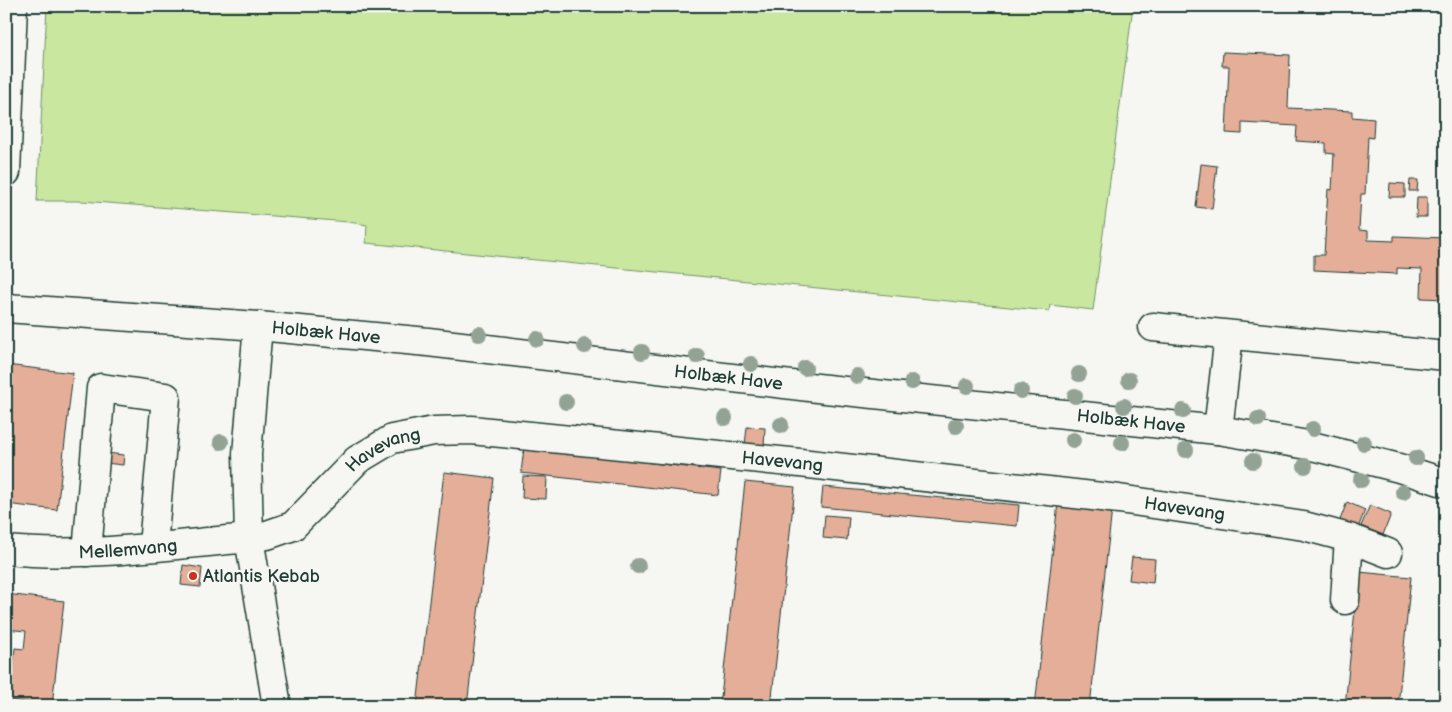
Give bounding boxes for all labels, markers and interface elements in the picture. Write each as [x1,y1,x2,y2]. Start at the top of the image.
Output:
street label: Holbæk Have [271,317,382,348]
street label: Holbæk Have [673,361,784,394]
street label: Holbæk Have [1076,405,1187,437]
street label: Havevang [341,423,422,476]
street label: Havevang [741,447,824,476]
street label: Havevang [1143,492,1227,525]
street label: Mellemvang [78,535,178,563]
place label: Atlantis Kebab [203,566,320,587]
marker: Atlantis Kebab [187,570,199,582]

